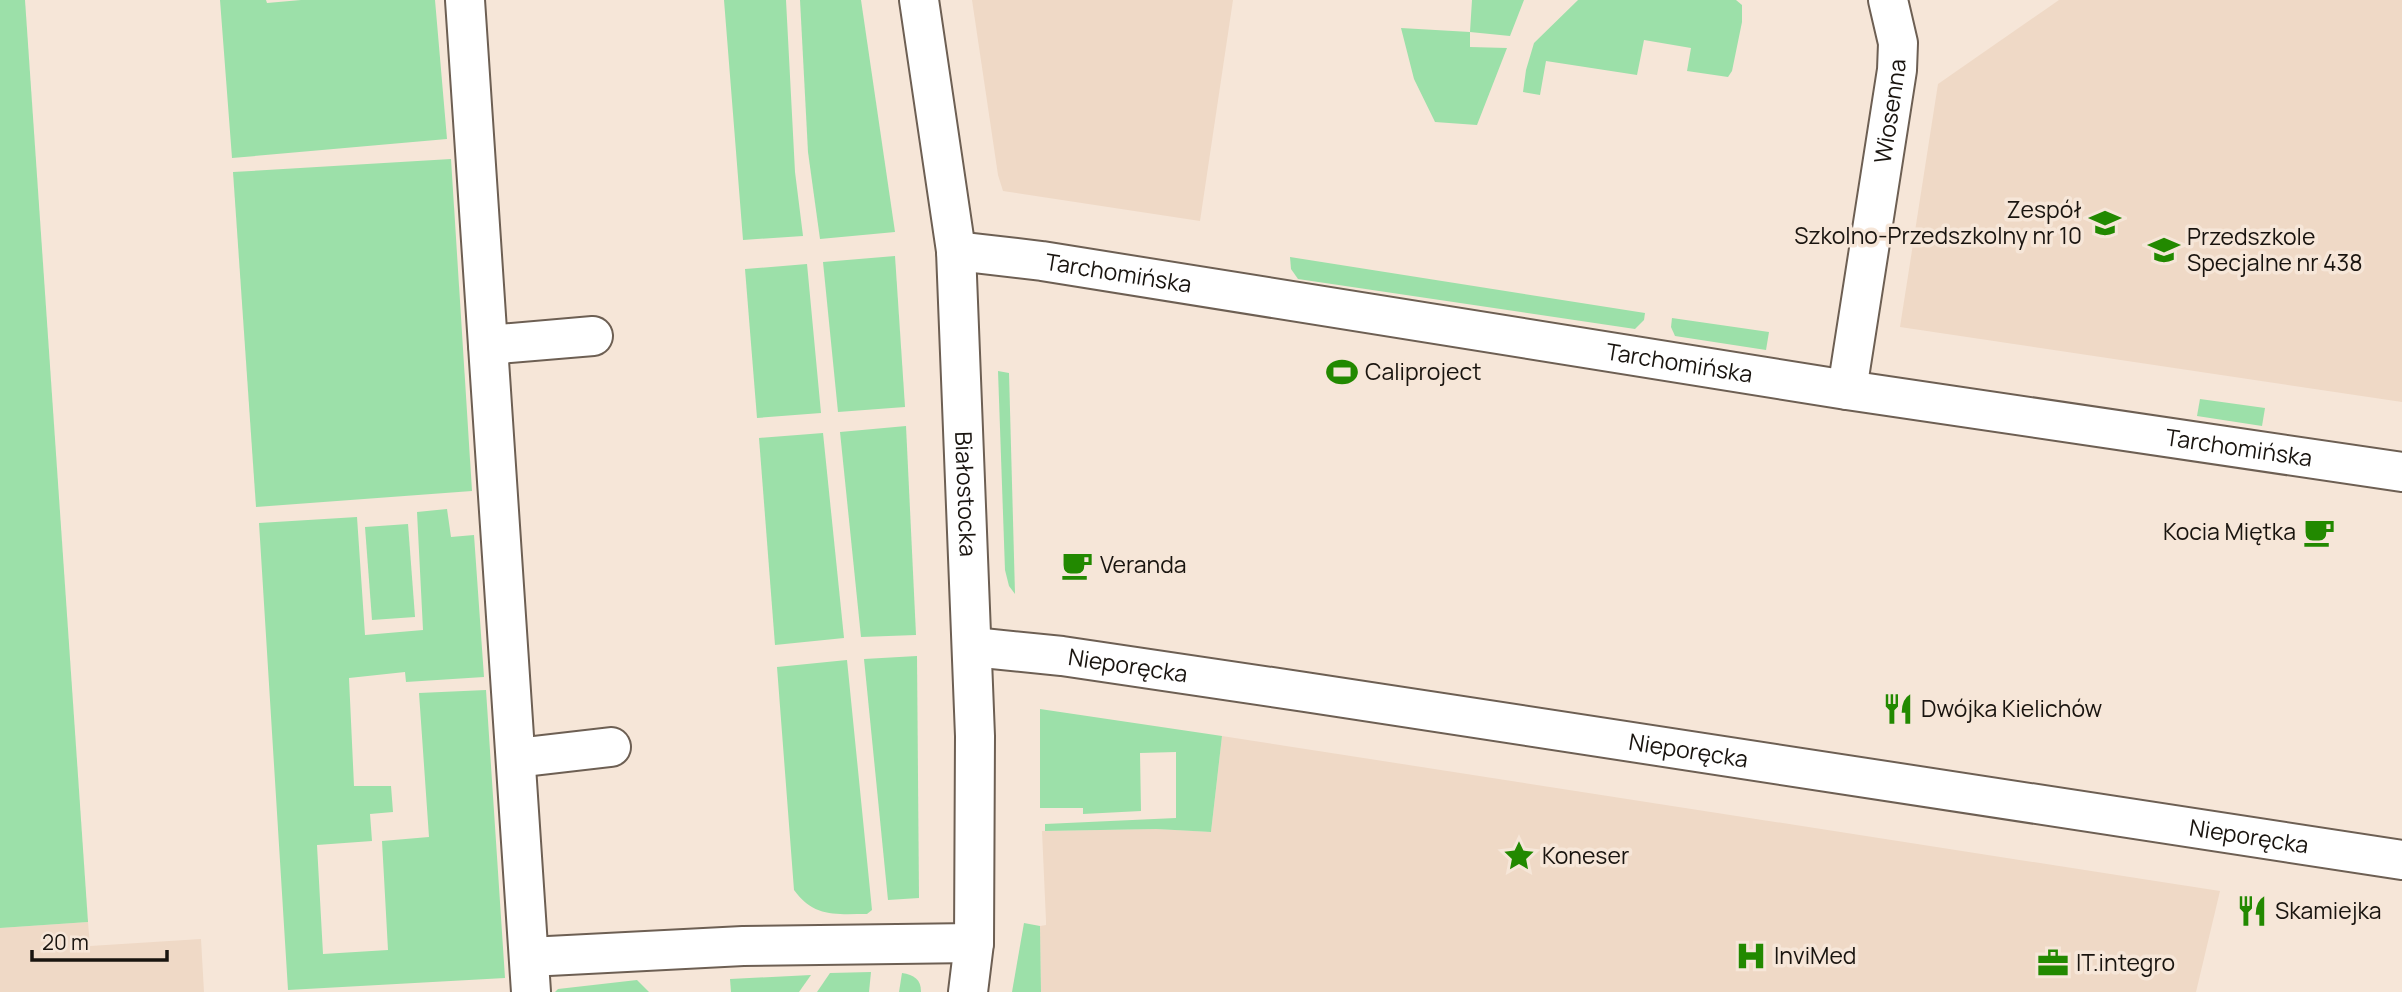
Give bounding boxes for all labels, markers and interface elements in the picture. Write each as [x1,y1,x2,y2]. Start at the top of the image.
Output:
street label: Wiosenna [1866,59,1912,166]
place label: Zespół Szkolno-Przedszkolny nr 10 [1794,193,2082,251]
school or university icon: Zespół Szkolno-Przedszkolny nr 10 [2088,206,2122,240]
place label: Przedszkole Specjalne nr 438 [2187,220,2363,278]
school or university icon: Przedszkole Specjalne nr 438 [2147,233,2181,267]
street label: Tarchomińska [1043,245,1194,300]
street label: Tarchomińska [1604,335,1755,390]
sports icon: Caliproject [1325,355,1359,389]
place label: Caliproject [1365,355,1481,387]
street label: Tarchomińska [2164,420,2314,474]
street label: Białostocka [948,431,985,557]
place label: Kocia Miętka [2163,515,2296,547]
cafe icon: Kocia Miętka [2302,515,2336,549]
cafe icon: Veranda [1060,548,1094,582]
place label: Veranda [1100,548,1187,580]
street label: Nieporęcka [1066,640,1190,689]
restaurant icon: Dwójka Kielichów [1881,692,1915,726]
place label: Dwójka Kielichów [1921,692,2103,724]
street label: Nieporęcka [1627,725,1750,775]
street label: Nieporęcka [2187,811,2311,860]
place icon: Koneser [1502,839,1536,873]
place label: Koneser [1542,839,1629,871]
restaurant icon: Skamiejka [2235,894,2269,928]
place label: Skamiejka [2275,894,2382,926]
scale bar [32,918,166,962]
text: 20 m [42,928,89,956]
hospital icon: InviMed [1734,939,1768,973]
place label: InviMed [1774,939,1857,971]
office icon: IT.integro [2036,946,2070,980]
place label: IT.integro [2076,946,2175,978]

